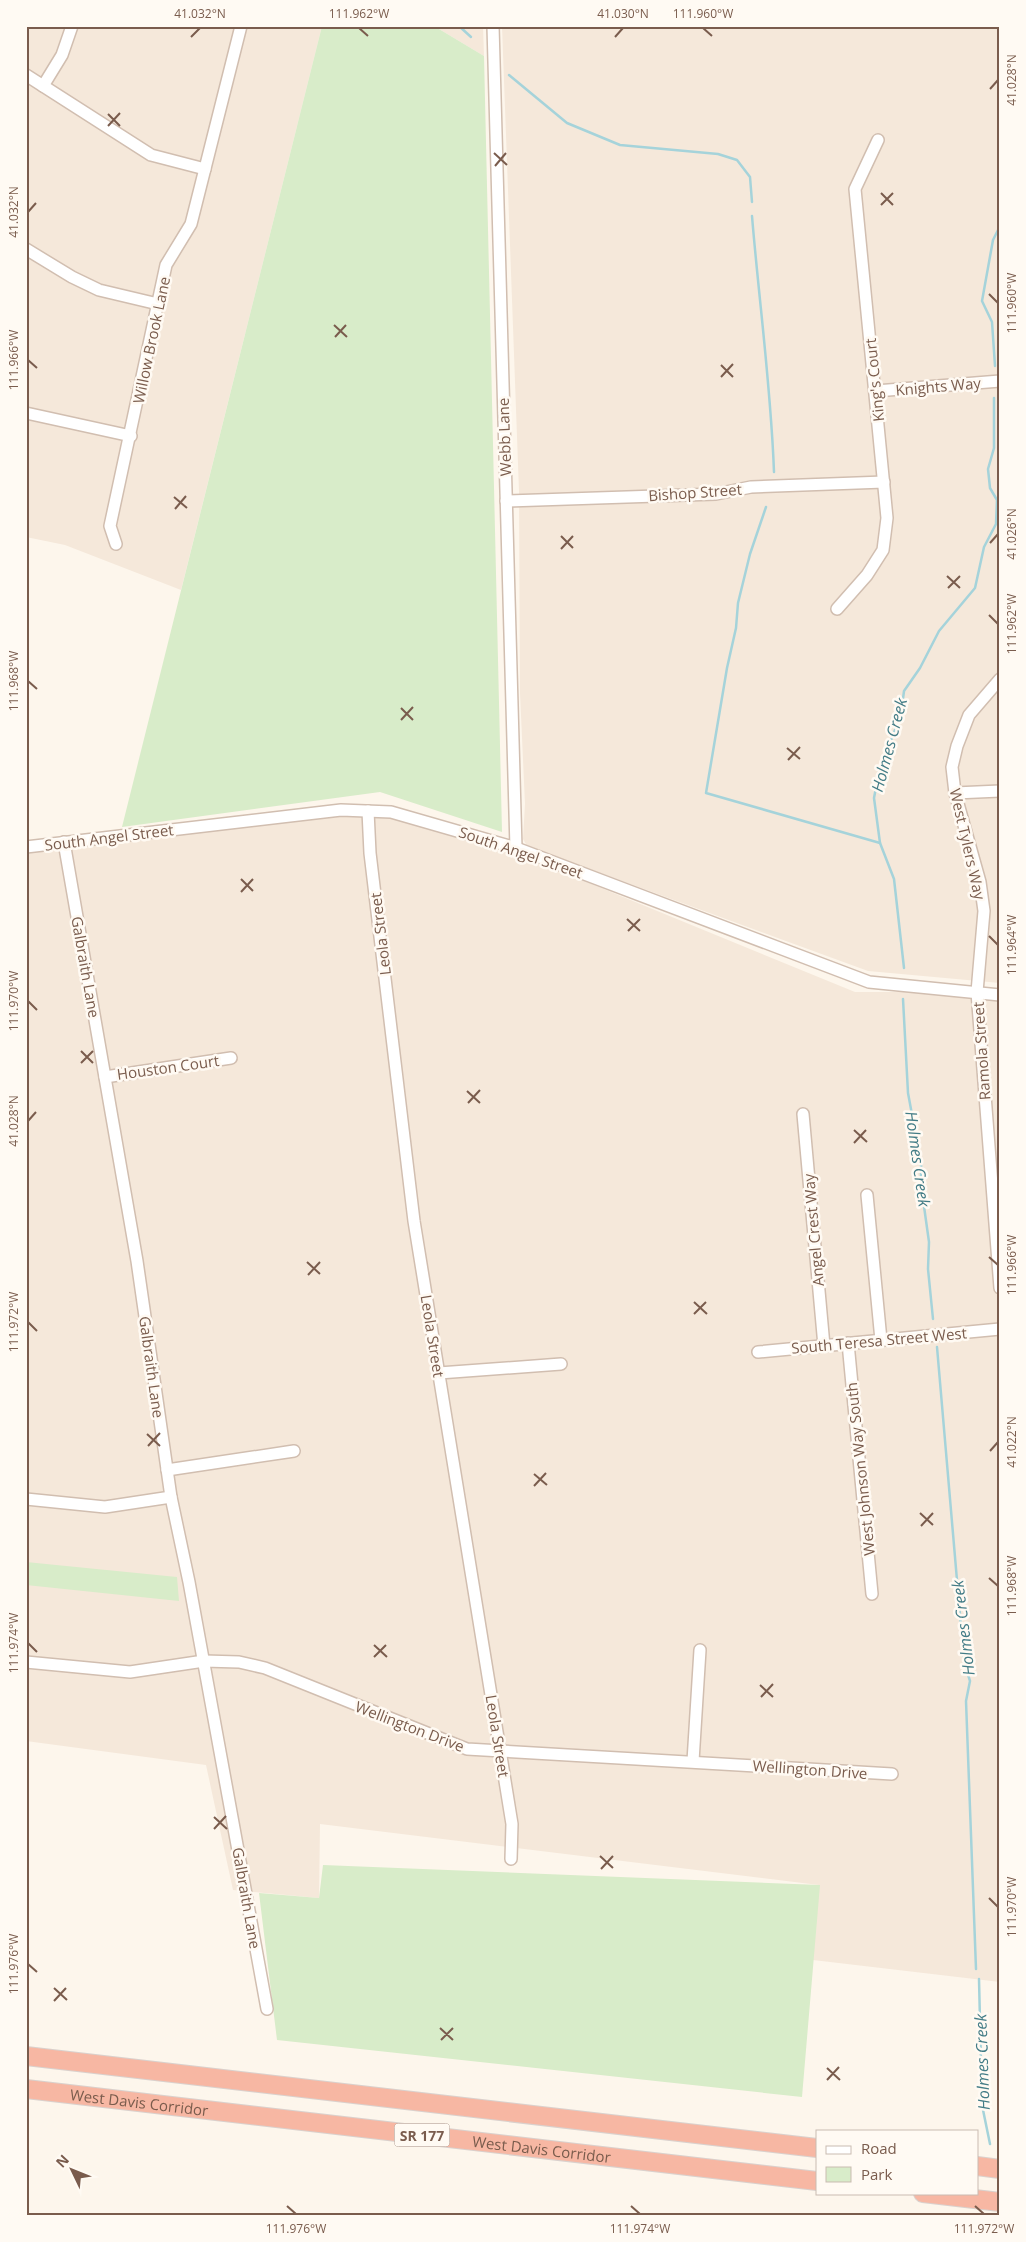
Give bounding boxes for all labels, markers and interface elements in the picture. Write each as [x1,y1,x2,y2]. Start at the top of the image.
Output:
text: 41.032°N [174,5,226,22]
text: 111.962°W [329,5,389,22]
text: 41.030°N [597,5,649,22]
text: 111.960°W [673,5,733,22]
text: 41.028°N [1003,54,1020,106]
text: 41.032°N [5,186,22,238]
text: 111.960°W [1003,273,1020,333]
street label: Willow Brook Lane [128,275,174,405]
text: 111.966°W [5,330,22,390]
street label: King's Court [860,337,888,423]
street label: Knights Way [894,372,982,400]
street label: Webb Lane [493,398,515,476]
street label: Bishop Street [648,479,742,505]
text: 41.026°N [1003,508,1020,560]
text: 111.962°W [1003,594,1020,654]
text: 111.968°W [5,651,22,711]
water label: Holmes Creek [866,694,912,794]
street label: West Tylers Way [945,786,991,902]
street label: South Angel Street [43,819,175,855]
street label: South Angel Street [456,821,586,883]
street label: Leola Street [365,891,395,977]
street label: Galbraith Lane [67,915,105,1019]
text: 111.964°W [1003,915,1020,975]
text: 111.970°W [5,971,22,1031]
street label: Ramola Street [968,1001,994,1101]
street label: Houston Court [116,1050,220,1084]
text: 41.028°N [5,1095,22,1147]
water label: Holmes Creek [900,1110,936,1209]
street label: Angel Crest Way [798,1172,828,1287]
text: 111.966°W [1003,1235,1020,1295]
text: 111.972°W [5,1292,22,1352]
street label: Leola Street [417,1293,449,1379]
street label: Galbraith Lane [135,1315,169,1419]
street label: South Teresa Street West [790,1322,968,1358]
street label: West Johnson Way South [841,1381,879,1557]
text: 41.022°N [1003,1416,1020,1468]
text: 111.968°W [1003,1556,1020,1616]
water label: Holmes Creek [946,1578,980,1677]
text: 111.974°W [5,1613,22,1673]
street label: Leola Street [482,1693,514,1779]
street label: Wellington Drive [353,1696,467,1756]
street label: Wellington Drive [752,1755,868,1783]
street label: Galbraith Lane [228,1846,266,1950]
text: 111.970°W [1003,1877,1020,1937]
text: 111.976°W [5,1934,22,1994]
water label: Holmes Creek [969,2012,995,2111]
street label: West Davis Corridor [69,2084,210,2120]
road number: SR 177 [394,2124,450,2146]
legend [816,2130,978,2194]
street label: West Davis Corridor [471,2131,612,2167]
text: Road [861,2138,897,2158]
north arrow [48,2144,98,2194]
text: N [51,2150,73,2171]
text: Park [861,2164,892,2184]
text: 111.976°W [266,2220,326,2237]
text: 111.974°W [610,2220,670,2237]
text: 111.972°W [954,2220,1014,2237]

